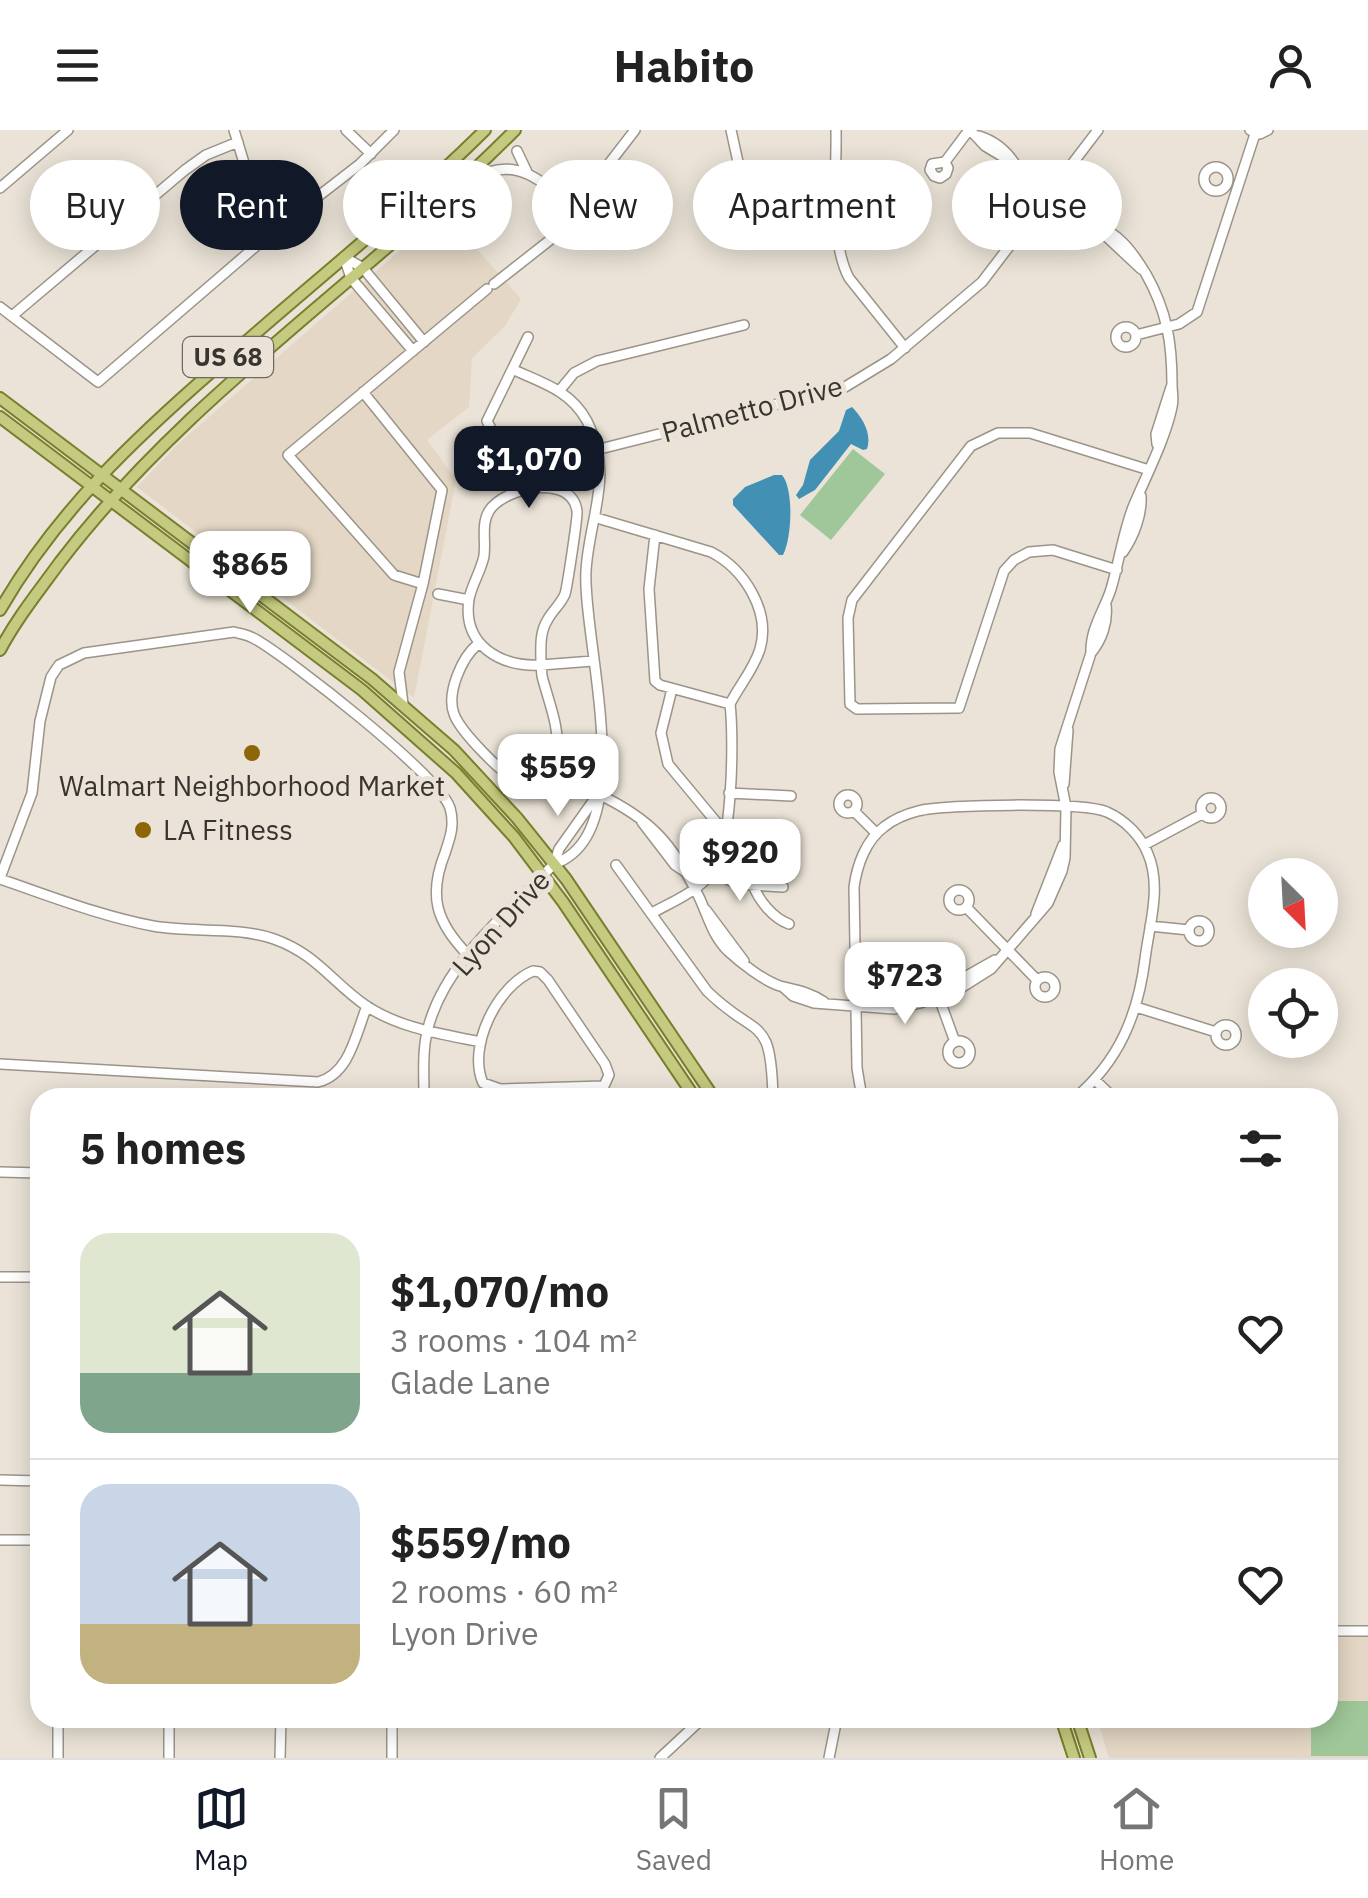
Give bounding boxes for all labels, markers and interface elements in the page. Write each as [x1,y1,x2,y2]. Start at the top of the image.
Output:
text: Habito [614,36,754,94]
icon: menu [50,38,105,93]
icon: person [1263,38,1318,93]
chip: Buy [30,160,160,250]
chip: Rent [180,160,323,250]
chip: Filters [343,160,512,250]
chip: New [532,160,673,250]
chip: Apartment [693,160,932,250]
chip: House [952,160,1122,250]
road number: US 68 [183,337,273,377]
street label: Palmetto Drive [657,367,846,450]
pin: $1,070 [448,426,610,511]
text: $1,070 [476,437,582,479]
pin: $865 [191,531,309,616]
text: $865 [212,542,288,584]
pin: $559 [499,734,617,819]
marker: Walmart Neighborhood Market [241,742,263,764]
text: $559 [520,745,596,787]
place label: Walmart Neighborhood Market [59,767,445,804]
place label: LA Fitness [163,811,293,848]
marker: LA Fitness [132,819,154,841]
pin: $920 [681,819,799,904]
text: $920 [702,830,778,872]
north arrow [1248,858,1338,948]
map controls [1248,858,1338,1058]
street label: Lyon Drive [443,862,558,983]
pin: $723 [846,942,964,1027]
text: $723 [867,953,943,995]
button: locate [1248,968,1338,1058]
text: 5 homes [80,1121,246,1176]
icon: filters [1233,1121,1288,1176]
text: $1,070/mo [390,1264,609,1319]
icon: home [160,1273,280,1393]
icon: heart [1233,1306,1288,1361]
text: 3 rooms · 104 m² [390,1319,637,1361]
text: Glade Lane [390,1361,551,1403]
text: $559/mo [390,1515,571,1570]
icon: home [160,1524,280,1644]
icon: heart [1233,1557,1288,1612]
text: 2 rooms · 60 m² [390,1570,618,1612]
text: Lyon Drive [390,1612,538,1654]
tab: Map [194,1781,249,1878]
tab: Saved [636,1781,712,1878]
tab: Home [1099,1781,1174,1878]

